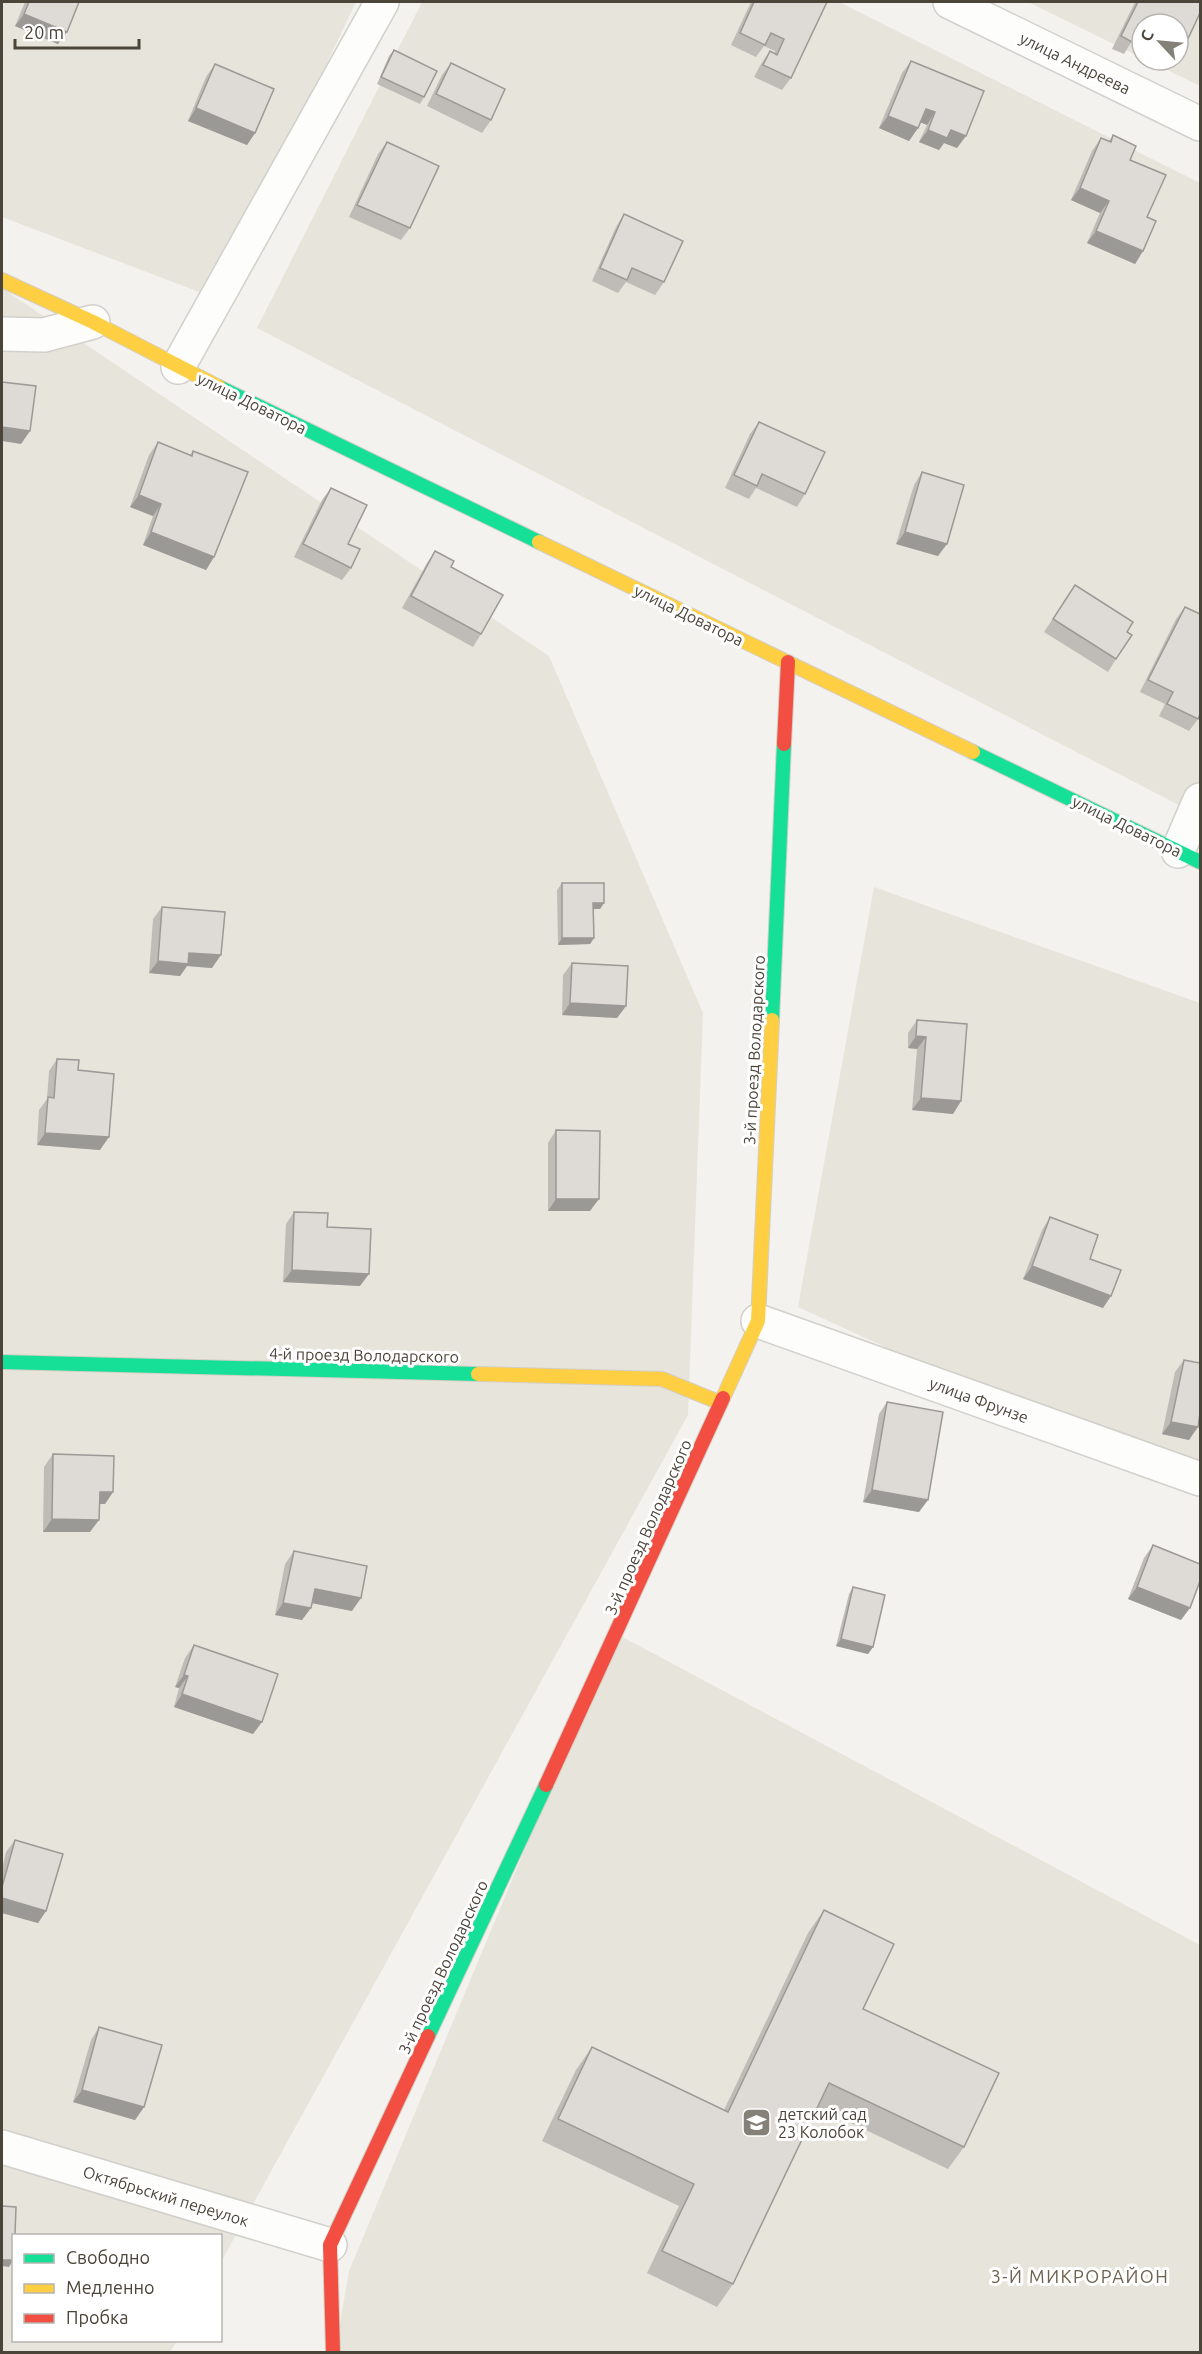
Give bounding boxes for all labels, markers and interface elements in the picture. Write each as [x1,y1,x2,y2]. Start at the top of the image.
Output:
scale bar [15,12,140,50]
north arrow [1130,12,1190,72]
text: 20 m [24,22,64,42]
text: С [1136,27,1157,44]
street label: улица Андреева [1017,28,1133,98]
street label: улица Доватора [195,369,309,437]
street label: улица Доватора [632,581,746,649]
street label: улица Доватора [1070,792,1184,860]
street label: 3-й проезд Володарского [740,955,768,1145]
street label: 4-й проезд Володарского [269,1344,459,1366]
street label: улица Фрунзе [927,1374,1031,1426]
street label: 3-й проезд Володарского [601,1437,695,1617]
street label: 3-й проезд Володарского [395,1877,491,2057]
place label: детский сад 23 Колобок [778,2105,867,2141]
school or university icon: детский сад 23 Колобок [741,2107,773,2139]
street label: Октябрьский переулок [81,2162,251,2230]
legend [12,2234,222,2342]
text: Свободно [66,2247,150,2267]
district label: 3-Й МИКРОРАЙОН [991,2266,1169,2286]
text: Медленно [66,2277,155,2297]
text: Пробка [66,2307,129,2327]

